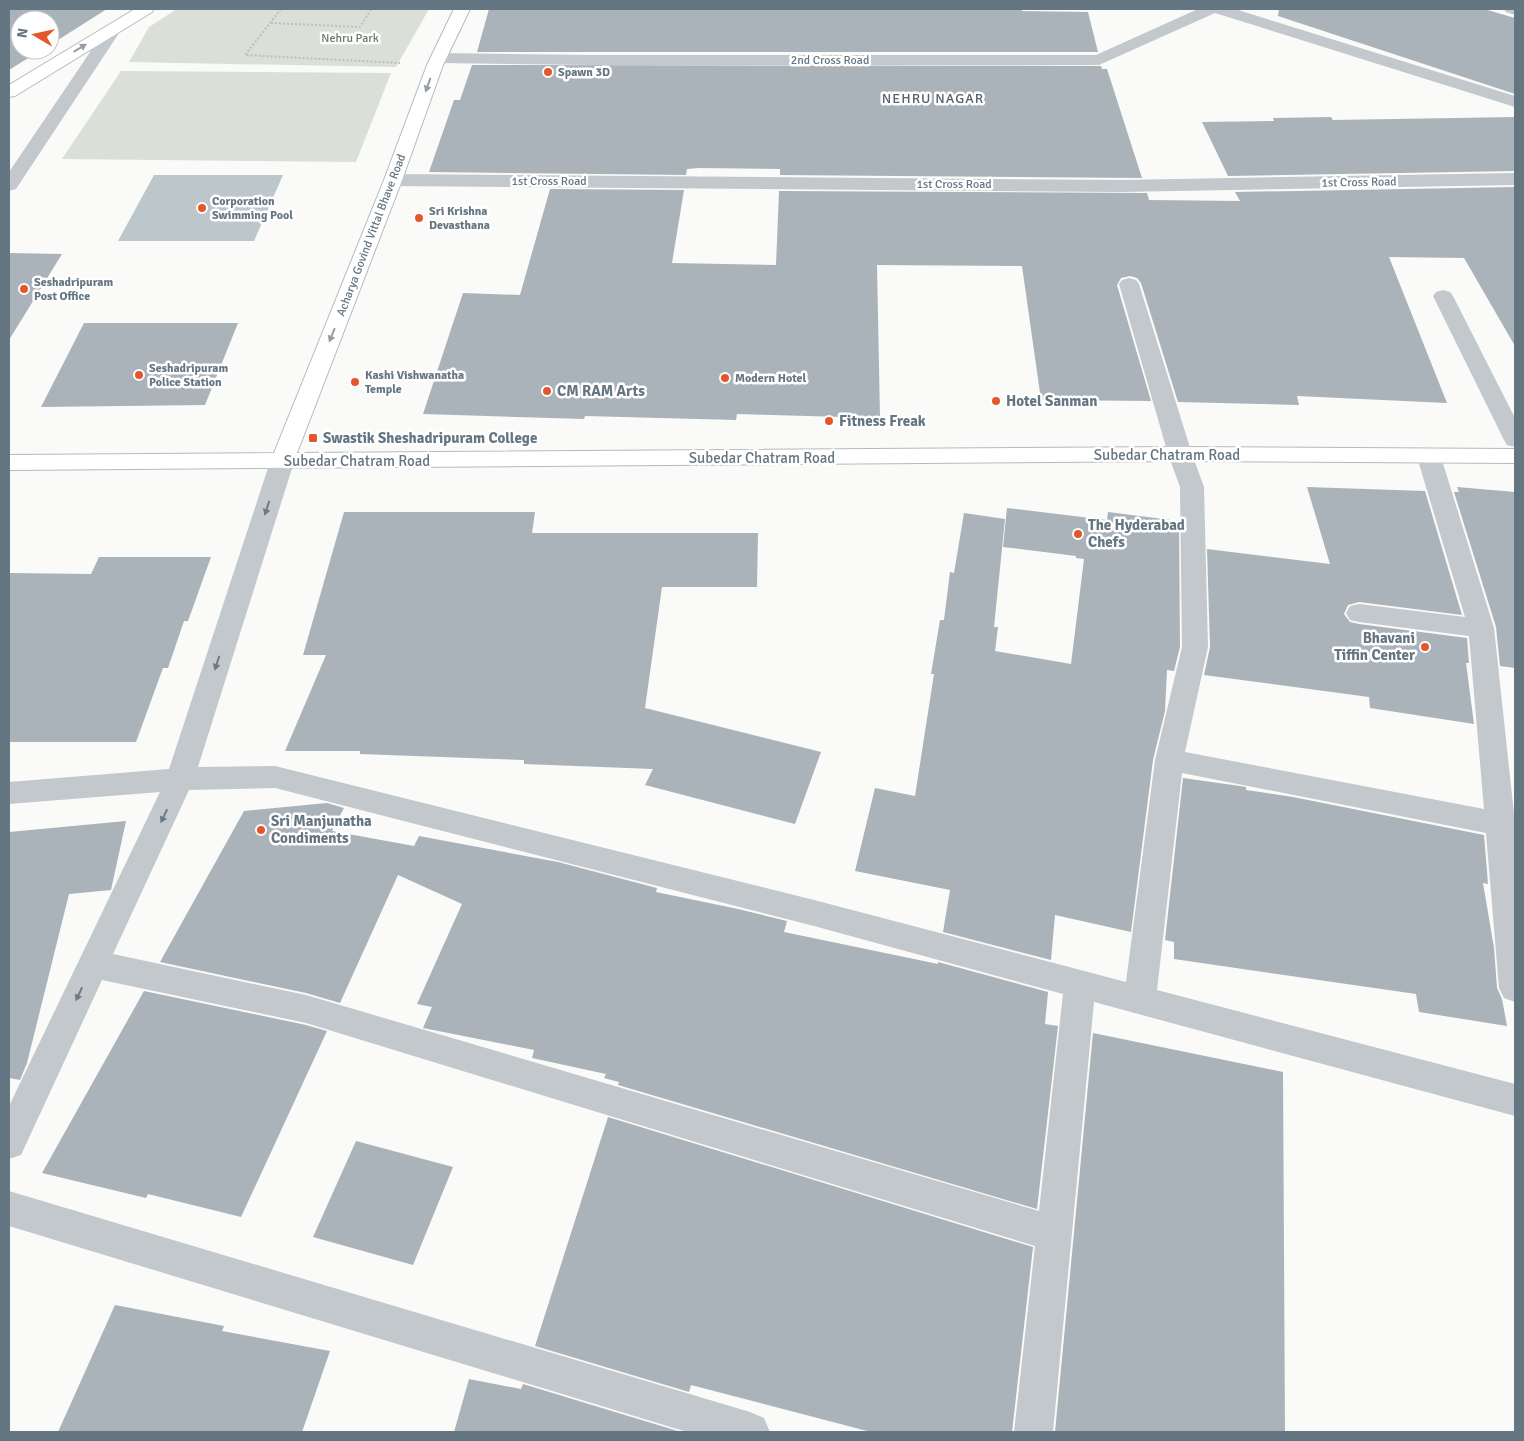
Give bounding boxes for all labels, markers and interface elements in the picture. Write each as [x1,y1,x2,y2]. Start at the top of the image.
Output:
north arrow [10,10,60,60]
text: N [13,27,32,39]
park label: Nehru Park [321,31,379,46]
one-way arrow [74,44,87,53]
street label: 2nd Cross Road [791,53,869,68]
place label: Spawn 3D [558,65,610,80]
marker: Spawn 3D [542,66,554,78]
one-way arrow [424,78,431,93]
district label: NEHRU NAGAR [882,90,984,107]
street label: Acharya Govind Vittal Bhave Road [334,152,409,318]
street label: 1st Cross Road [511,174,587,189]
street label: 1st Cross Road [1321,174,1397,191]
street label: 1st Cross Road [916,177,992,192]
place label: Corporation Swimming Pool [212,194,293,223]
marker: Corporation Swimming Pool [196,202,208,214]
place label: Sri Krishna Devasthana [429,204,490,233]
marker: Sri Krishna Devasthana [413,212,425,224]
place label: Seshadripuram Post Office [34,275,113,304]
marker: Seshadripuram Post Office [18,283,30,295]
one-way arrow [327,328,335,342]
place label: Seshadripuram Police Station [149,361,228,390]
place label: Kashi Vishwanatha Temple [365,368,464,397]
marker: Seshadripuram Police Station [133,369,145,381]
place label: Modern Hotel [735,371,807,386]
marker: Modern Hotel [719,372,731,384]
marker: Kashi Vishwanatha Temple [349,376,361,388]
place label: CM RAM Arts [557,382,645,400]
marker: CM RAM Arts [541,385,553,397]
place label: Hotel Sanman [1006,392,1097,410]
marker: Hotel Sanman [990,395,1002,407]
place label: Fitness Freak [839,412,926,430]
marker: Fitness Freak [823,415,835,427]
place label: Swastik Sheshadripuram College [323,429,537,447]
marker: Swastik Sheshadripuram College [307,432,319,444]
street label: Subedar Chatram Road [1094,446,1240,464]
street label: Subedar Chatram Road [689,449,835,467]
street label: Subedar Chatram Road [284,452,430,470]
one-way arrow [263,501,271,516]
place label: The Hyderabad Chefs [1088,516,1185,551]
marker: The Hyderabad Chefs [1072,528,1084,540]
place label: Bhavani Tiffin Center [1334,629,1415,664]
marker: Bhavani Tiffin Center [1419,641,1431,653]
one-way arrow [213,655,221,670]
one-way arrow [159,809,167,823]
place label: Sri Manjunatha Condiments [271,812,372,847]
marker: Sri Manjunatha Condiments [255,824,267,836]
one-way arrow [74,987,82,1001]

